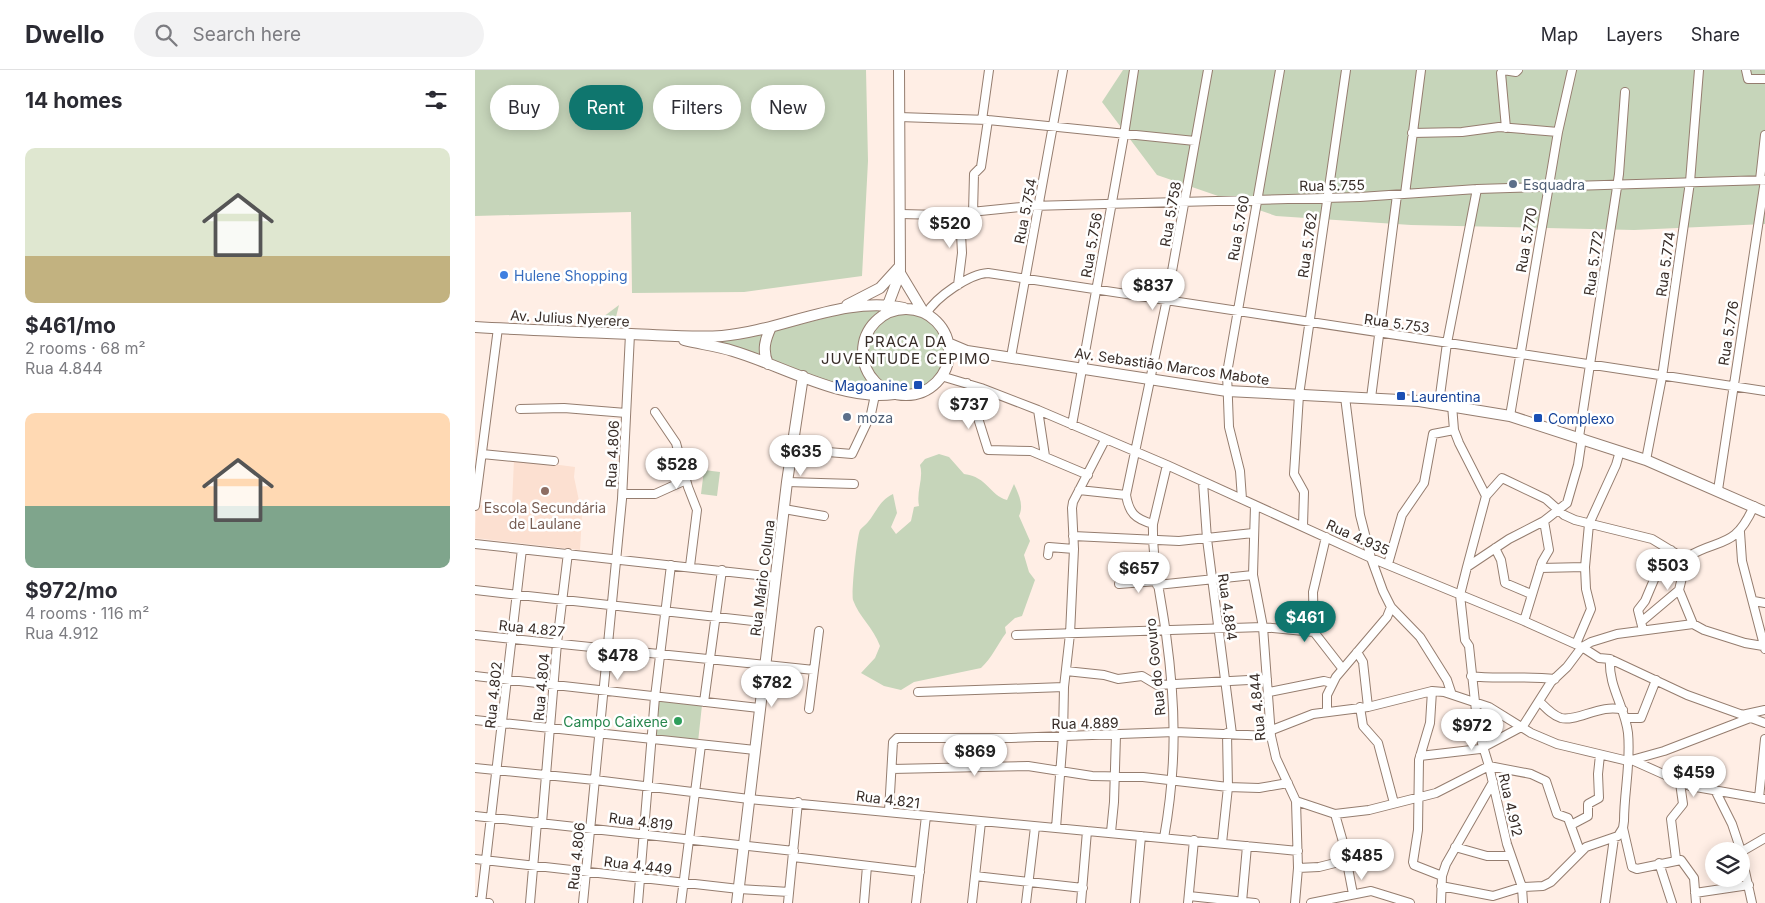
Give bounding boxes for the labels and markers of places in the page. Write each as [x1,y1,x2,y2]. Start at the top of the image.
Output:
place label: Esquadra [1523,176,1585,193]
marker: Esquadra [1507,178,1519,190]
pin: $520 [920,206,980,249]
place label: Hulene Shopping [514,267,628,284]
pin: $837 [1123,268,1183,311]
marker: Hulene Shopping [498,269,510,281]
place label: Magoanine [834,377,908,394]
marker: Magoanine [912,379,924,391]
pin: $737 [939,388,999,430]
place label: Laurentina [1411,388,1481,405]
marker: Laurentina [1395,390,1407,402]
place label: moza [857,409,893,426]
place label: Complexo [1548,410,1614,427]
marker: moza [841,411,853,423]
marker: Complexo [1532,412,1544,424]
pin: $635 [771,434,831,477]
pin: $528 [647,448,707,490]
marker: Escola Secundária de Laulane [539,485,551,497]
place label: Escola Secundária de Laulane [484,499,606,532]
pin: $503 [1638,548,1698,591]
pin: $657 [1109,552,1169,594]
pin: $461 [1275,600,1335,643]
pin: $478 [588,638,648,681]
pin: $782 [742,666,802,708]
pin: $972 [1442,708,1502,751]
place label: Campo Caixene [563,713,668,730]
marker: Campo Caixene [672,715,684,727]
pin: $869 [945,734,1005,777]
pin: $459 [1664,756,1724,798]
pin: $485 [1332,838,1392,881]

